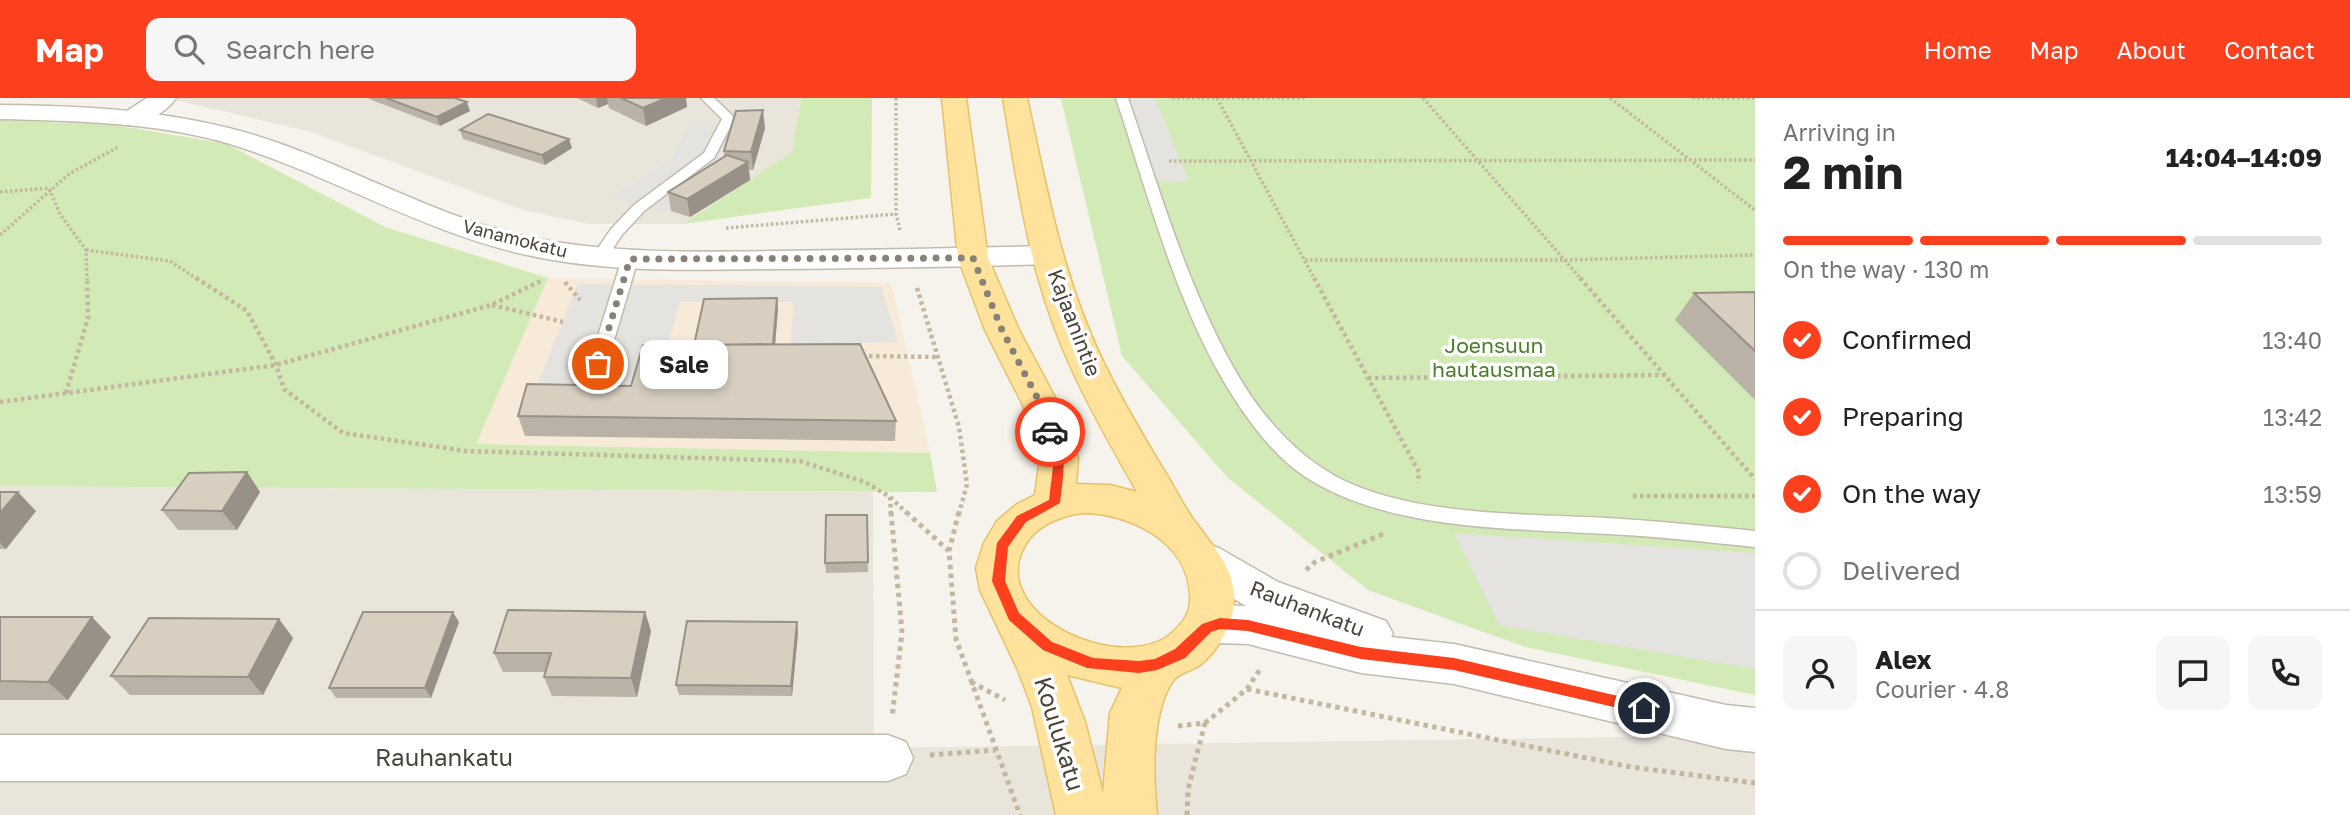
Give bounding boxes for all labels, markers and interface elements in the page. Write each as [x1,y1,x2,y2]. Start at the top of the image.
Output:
search box [146,18,636,81]
text: Map [35,30,104,69]
icon: search [170,30,208,68]
text: Search here [226,34,375,65]
text: Home [1924,35,1992,64]
text: Map [2030,35,2079,64]
text: About [2117,35,2186,64]
text: Contact [2224,35,2315,64]
text: Arriving in [1783,118,1896,146]
text: 14:04–14:09 [2166,142,2322,173]
text: 2 min [1783,144,1903,199]
street label: Vanamokatu [461,214,570,262]
text: On the way · 130 m [1783,255,1989,283]
street label: Kajaanintie [1043,265,1107,380]
icon: check [1783,321,1821,359]
text: Confirmed [1842,324,1972,355]
text: 13:40 [2262,326,2322,354]
park label: Joensuun hautausmaa [1432,332,1556,382]
pin [568,334,628,394]
callout: Sale [640,340,728,388]
icon: bag [579,345,617,383]
text: Sale [659,350,709,378]
courier [1015,397,1085,467]
icon: check [1783,398,1821,436]
text: Preparing [1842,401,1964,432]
text: 13:42 [2263,403,2322,431]
icon: car [1031,413,1069,451]
icon: check [1783,475,1821,513]
text: On the way [1842,478,1981,509]
text: 13:59 [2263,480,2322,508]
text: Delivered [1842,555,1961,586]
street label: Rauhankatu [1246,574,1368,642]
button: person [1783,636,1857,710]
button: chat [2156,636,2230,710]
button: phone [2248,636,2322,710]
text: Alex [1875,644,1932,675]
street label: Koulukatu [1029,673,1092,794]
text: Courier · 4.8 [1875,675,2009,703]
pin [1614,678,1674,738]
icon: home [1625,689,1663,727]
street label: Rauhankatu [375,742,513,771]

